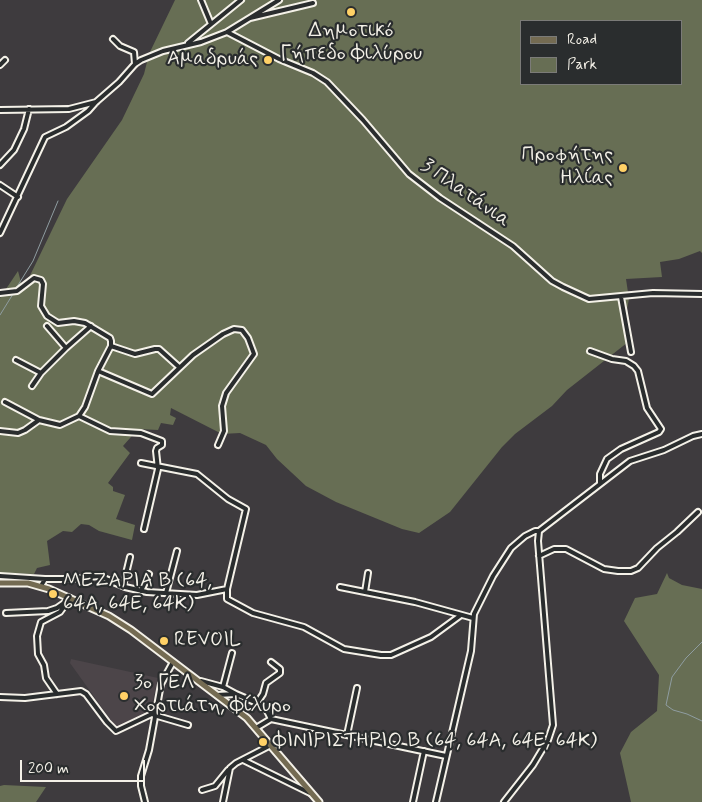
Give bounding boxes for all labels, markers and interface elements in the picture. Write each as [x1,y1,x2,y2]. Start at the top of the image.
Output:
marker: Δημοτικό Γήπεδο Φιλύρου [345,6,357,18]
place label: Δημοτικό Γήπεδο Φιλύρου [280,20,422,67]
legend [520,20,682,85]
text: Road [567,30,597,50]
place label: Αμαδρυάς [167,48,258,72]
marker: Αμαδρυάς [262,54,274,66]
text: Park [567,55,597,75]
place label: Προφήτης Ηλίας [522,144,613,191]
street label: 3 Πλατάνια [416,155,514,233]
marker: Προφήτης Ηλίας [617,162,629,174]
place label: ΜΕΖΑΡΙΑ B (64, 64Α, 64Ε, 64Κ) [63,570,212,617]
marker: ΜΕΖΑΡΙΑ B (64, 64Α, 64Ε, 64Κ) [47,588,59,600]
place label: REVOIL [174,629,241,653]
marker: REVOIL [158,635,170,647]
place label: 3ο ΓΕΛ Χορτιάτη, Φίλυρο [134,672,291,719]
marker: 3ο ΓΕΛ Χορτιάτη, Φίλυρο [118,690,130,702]
place label: ΦΙΝΙΡΙΣΤΗΡΙΟ B (64, 64Α, 64Ε, 64Κ) [273,730,597,754]
marker: ΦΙΝΙΡΙΣΤΗΡΙΟ B (64, 64Α, 64Ε, 64Κ) [257,736,269,748]
scale bar [22,750,148,782]
text: 200 m [28,759,69,779]

